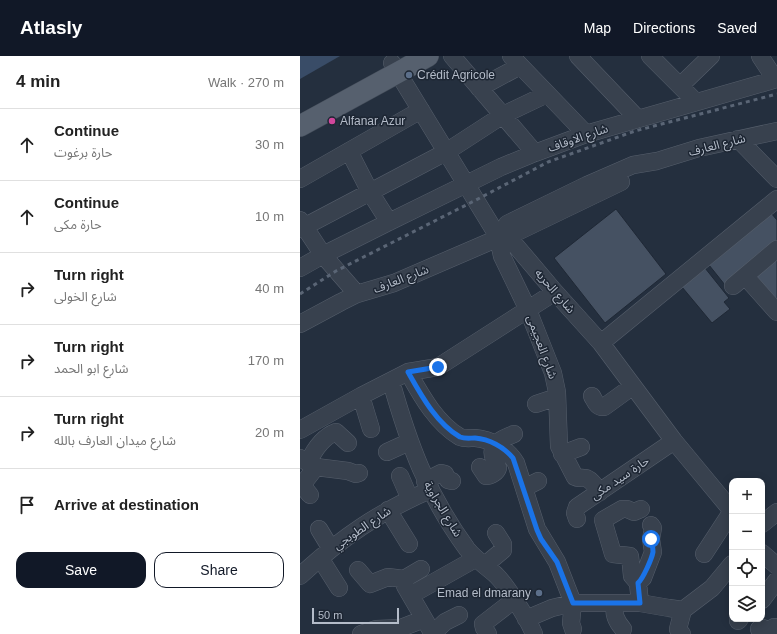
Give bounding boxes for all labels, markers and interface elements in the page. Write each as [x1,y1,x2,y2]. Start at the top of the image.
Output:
text: Atlasly [20,17,82,38]
text: Map [584,20,611,36]
text: Directions [633,20,695,36]
text: Saved [717,20,757,36]
place label: Crédit Agricole [417,68,495,82]
marker: Crédit Agricole [404,70,414,80]
text: 4 min [16,72,60,91]
text: Walk · 270 m [208,75,284,90]
place label: Alfanar Azur [340,114,405,128]
marker: Alfanar Azur [327,116,337,126]
street label: شارع الاوقاف [546,121,611,157]
text: Continue [54,122,119,139]
street label: شارع العارف [687,131,747,161]
icon: ahead [16,134,38,156]
text: 30 m [255,137,284,152]
text: حارة برغوت [54,145,112,160]
text: Continue [54,194,119,211]
icon: ahead [16,206,38,228]
text: 10 m [255,209,284,224]
text: حارة مكى [54,217,102,232]
street label: شارع العارف [371,262,431,298]
text: Turn right [54,266,124,283]
street label: شارع الحريه [530,266,578,317]
icon: right [16,278,38,300]
text: 40 m [255,281,284,296]
text: شارع الخولى [54,289,117,304]
street label: شارع العجيمى [522,313,560,381]
text: Turn right [54,338,124,355]
icon: right [16,350,38,372]
text: 170 m [248,353,284,368]
route end [429,358,447,376]
text: شارع ابو الحمد [54,361,128,376]
text: Turn right [54,410,124,427]
icon: right [16,422,38,444]
text: 20 m [255,425,284,440]
text: شارع ميدان العارف بالله [54,433,176,448]
street label: حارة سيد مكى [588,453,652,503]
map controls [729,478,765,622]
button: + [729,478,765,514]
street label: شارع الجراوية [419,479,465,540]
icon: arrive [16,494,38,516]
text: Arrive at destination [54,496,199,513]
street label: شارع الطوبجي [330,504,395,555]
button: − [729,514,765,550]
route start [642,530,660,548]
button: locate [729,550,765,586]
button: Save [16,552,146,588]
button: Share [154,552,284,588]
place label: Emad el dmarany [437,586,531,600]
button: layers [729,586,765,622]
marker: Emad el dmarany [534,588,544,598]
scale bar [312,606,399,625]
text: 50 m [318,609,342,621]

